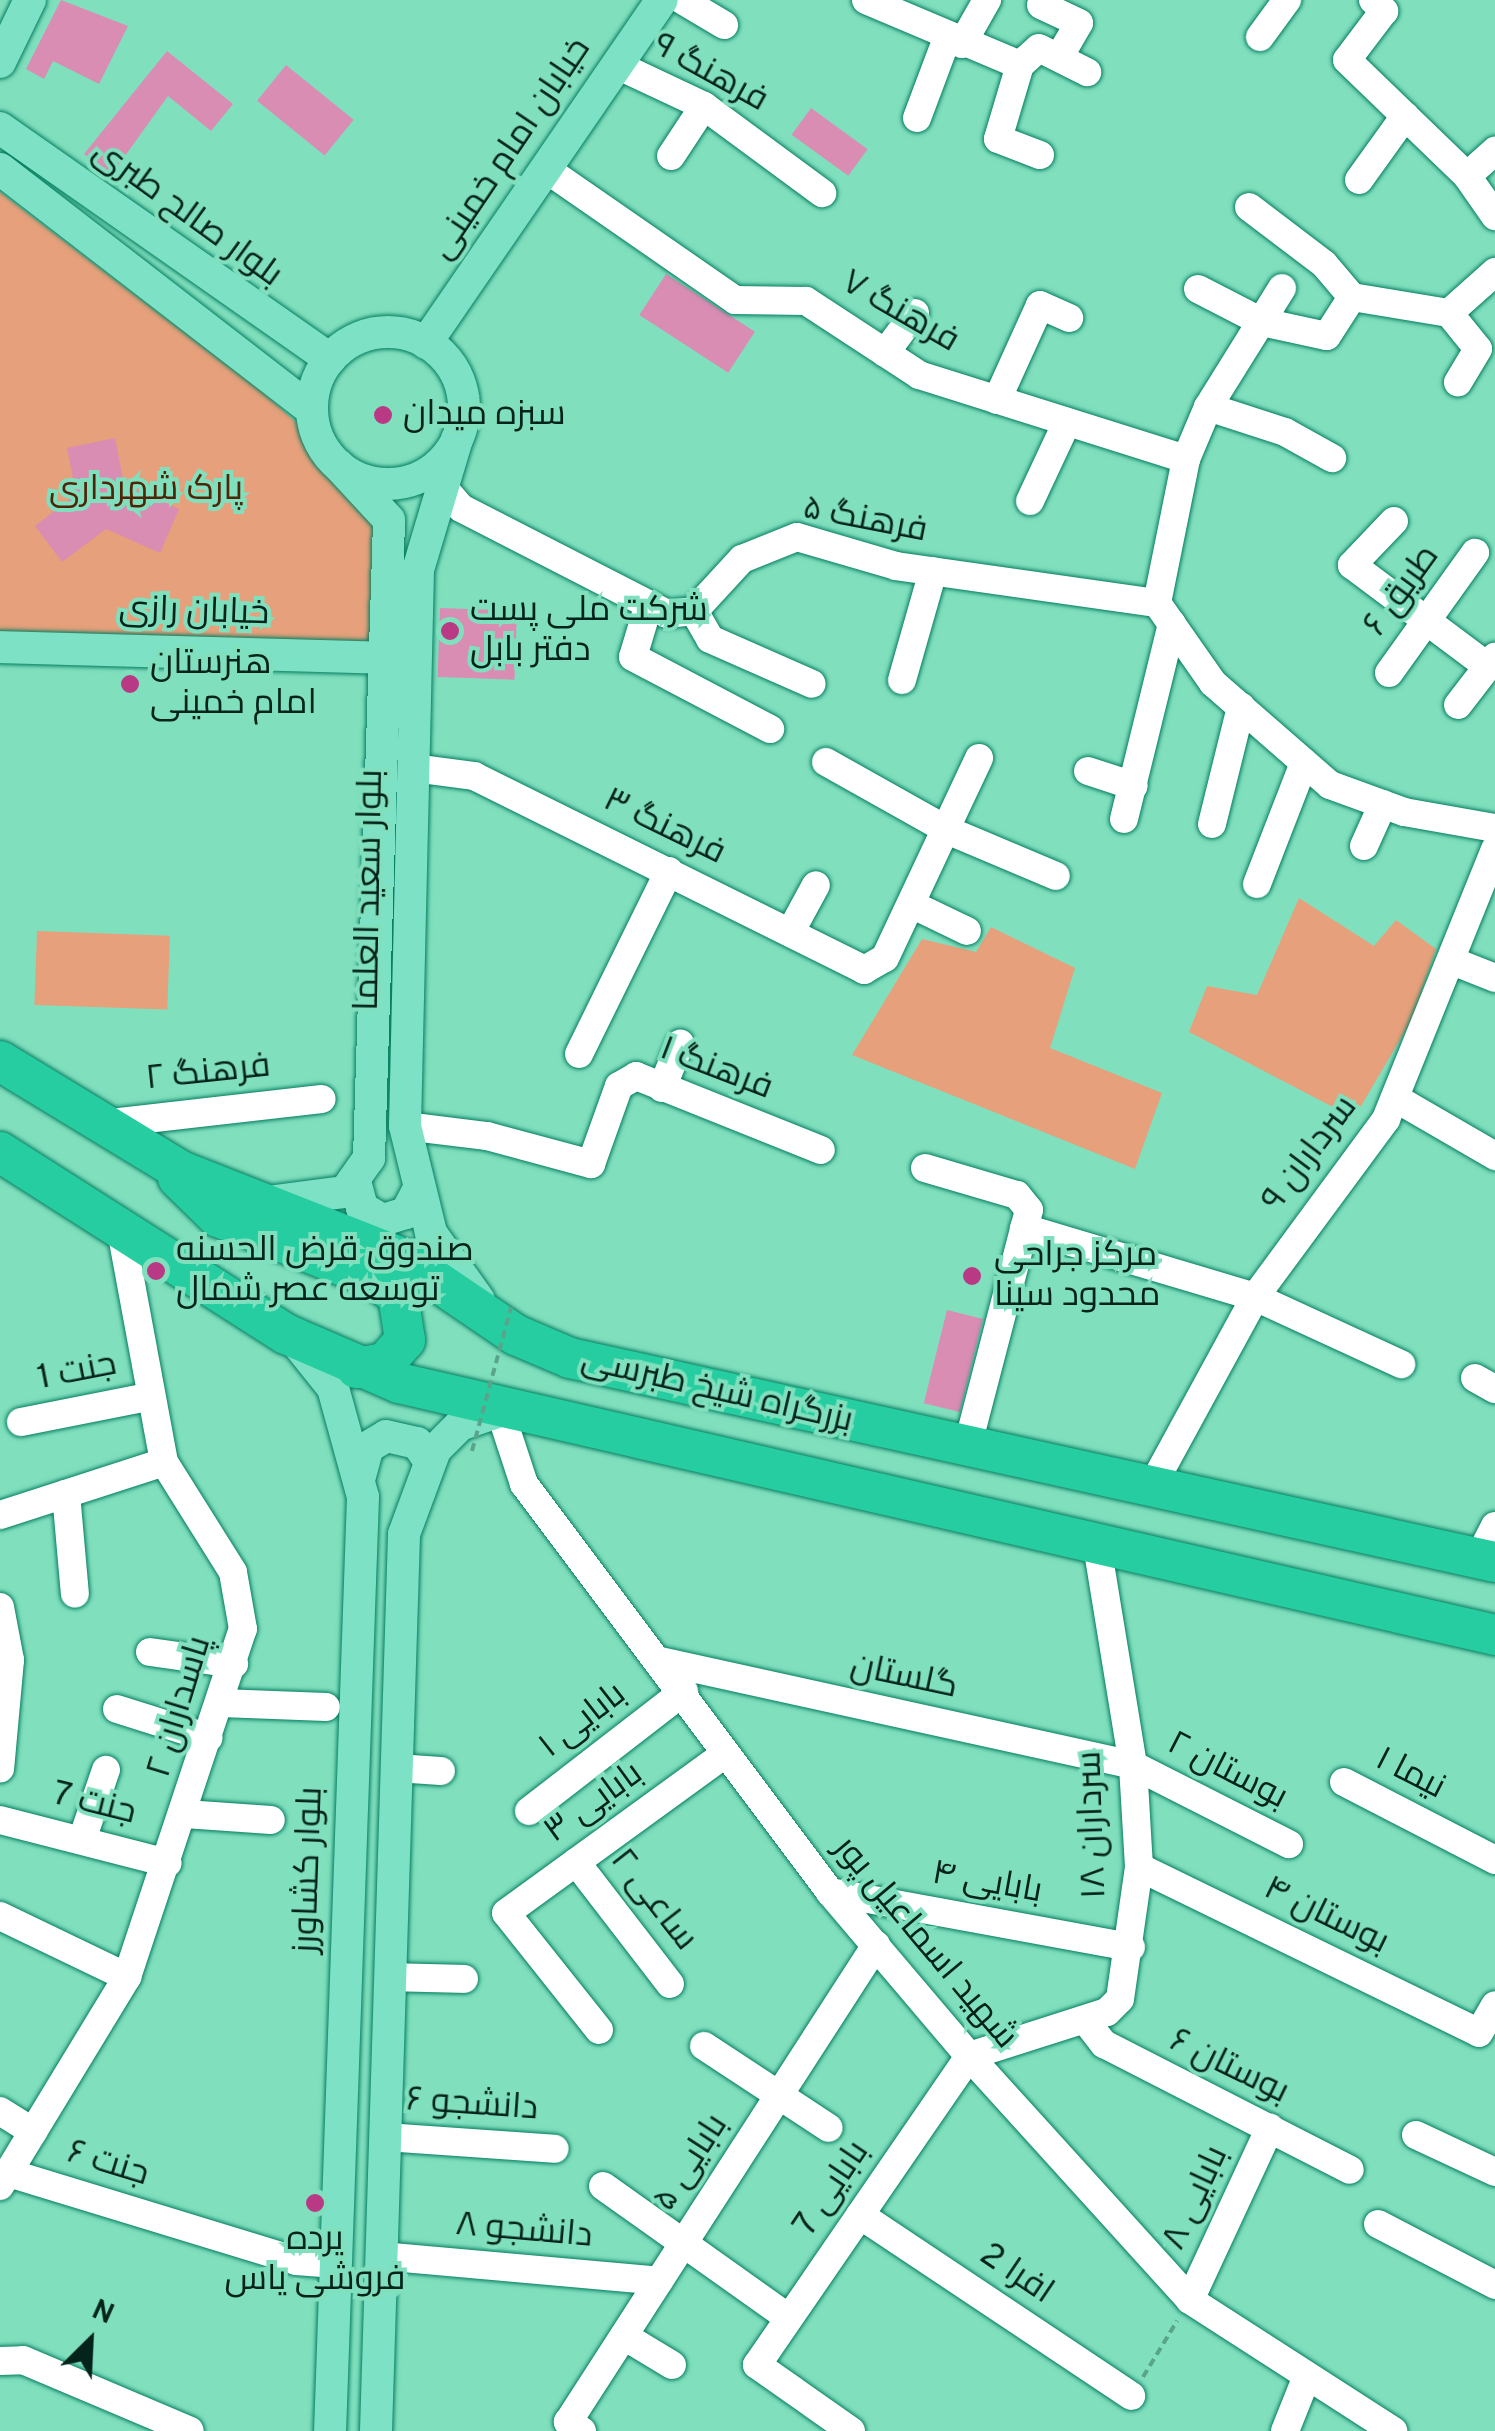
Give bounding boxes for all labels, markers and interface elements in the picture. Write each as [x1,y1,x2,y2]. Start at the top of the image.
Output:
street label: فرهنگ ۹ [645,24,775,122]
street label: خیابان امام خمینی [421,30,601,268]
street label: بلوار صالح طبری [84,131,290,297]
street label: فرهنگ ۷ [834,262,966,362]
place label: سبزه میدان [403,394,566,436]
marker: سبزه میدان [372,404,394,426]
park label: پارک شهرداری [49,469,243,511]
street label: فرهنگ ۵ [799,487,931,553]
street label: طریق ۶ [1355,537,1449,645]
street label: خیابان رازی [118,588,270,636]
place label: شرکت ملی پست دفتر بابل [470,590,708,672]
marker: شرکت ملی پست دفتر بابل [439,620,461,642]
place label: هنرستان امام خمینی [150,643,317,725]
marker: هنرستان امام خمینی [119,673,141,695]
street label: بلوار سعید العلما [347,769,393,1011]
street label: فرهنگ ۳ [596,780,732,874]
street label: فرهنگ ۱ [654,1028,778,1110]
street label: فرهنگ ۲ [144,1046,272,1100]
street label: سرداران ۹ [1253,1088,1367,1220]
place label: صندوق قرض الحسنه توسعه عصر شمال [176,1230,474,1312]
place label: مرکز جراحی محدود سینا [994,1235,1160,1317]
marker: صندوق قرض الحسنه توسعه عصر شمال [145,1260,167,1282]
marker: مرکز جراحی محدود سینا [959,1263,985,1289]
street label: بزرگراه شیخ طبرسی [577,1339,857,1443]
street label: جنت 1 [34,1344,120,1400]
street label: پاسداران ۲ [139,1631,221,1783]
street label: گلستان [847,1645,961,1709]
street label: بابایی ۱ [531,1674,635,1768]
street label: بوستان ۲ [1160,1723,1294,1819]
street label: نیما ۱ [1368,1739,1452,1809]
street label: سرداران ۱۸ [1069,1750,1117,1900]
street label: بابایی ۳ [537,1753,651,1853]
street label: جنت 7 [48,1773,140,1835]
street label: بلوار کشاورز [285,1786,333,1954]
street label: شهید اسماعیل پور [824,1828,1026,2058]
street label: ساعی ۲ [600,1841,706,1959]
street label: بابایی ۴ [929,1853,1045,1913]
street label: بوستان ۴ [1257,1868,1395,1964]
street label: بوستان ۶ [1163,2020,1295,2114]
street label: دانشجو ۶ [405,2079,539,2131]
street label: بابایی ۵ [644,2107,738,2219]
street label: جنت ۶ [62,2132,154,2196]
street label: بابایی 7 [785,2133,879,2245]
street label: بابایی ۸ [1154,2139,1238,2257]
marker: پرده فروشی یاس [304,2192,326,2214]
street label: دانشجو ۸ [454,2204,594,2258]
place label: پرده فروشی یاس [225,2219,405,2301]
street label: افرا 2 [971,2234,1061,2314]
north arrow [40,2291,140,2391]
text: N [86,2293,119,2334]

